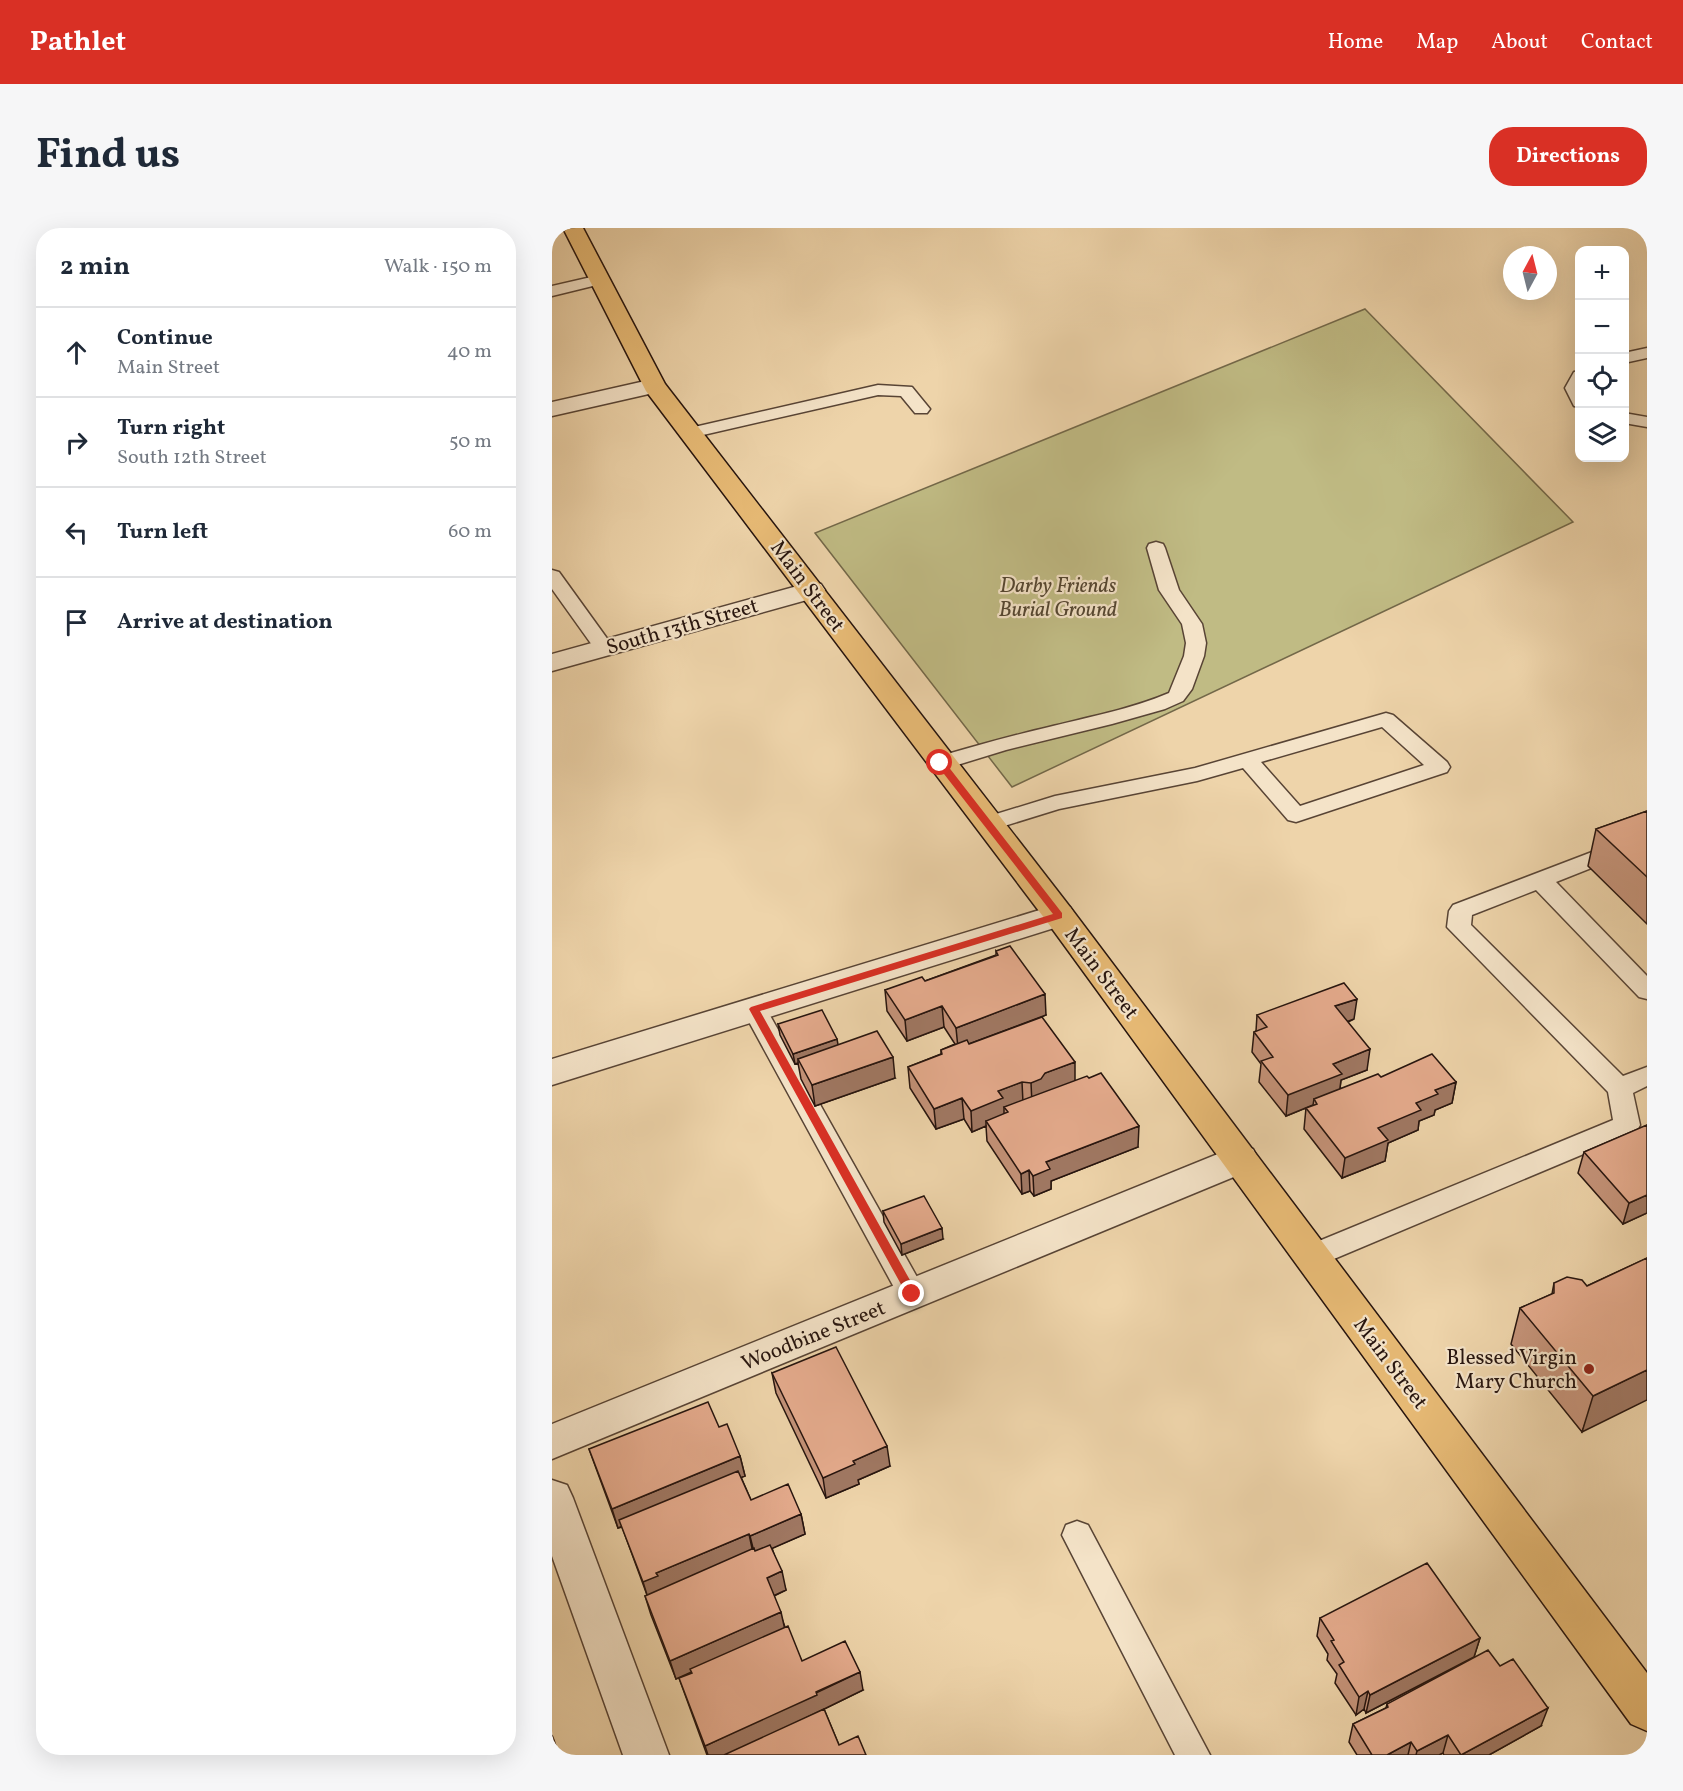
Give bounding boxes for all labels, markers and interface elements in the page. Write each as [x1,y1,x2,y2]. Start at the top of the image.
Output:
text: Pathlet [30,23,126,62]
text: Home [1328,28,1383,57]
text: Map [1416,28,1458,57]
text: About [1491,28,1548,57]
text: Contact [1581,28,1653,57]
text: Find us [36,127,180,186]
button: Directions [1489,127,1647,186]
north arrow [1503,246,1557,300]
map controls [1575,246,1629,462]
button: + [1575,246,1629,300]
text: 2 min [60,249,130,285]
text: Walk · 150 m [384,253,492,281]
button: − [1575,300,1629,354]
text: Continue [117,323,213,354]
icon: ahead [60,336,93,369]
text: 40 m [447,338,492,366]
text: Main Street [117,354,220,382]
button: locate [1575,354,1629,408]
button: layers [1575,408,1629,462]
text: Turn right [117,413,225,444]
icon: right [60,426,93,459]
text: 50 m [449,428,492,456]
text: South 12th Street [117,444,267,472]
icon: left [60,516,93,549]
text: Turn left [117,517,208,548]
text: 60 m [448,518,492,546]
street label: Main Street [763,535,851,639]
park label: Darby Friends Burial Ground [999,572,1117,625]
street label: South 13th Street [603,592,762,663]
icon: arrive [60,606,93,639]
text: Arrive at destination [117,607,333,638]
route start [926,749,952,775]
street label: Main Street [1057,922,1145,1026]
route end [898,1280,924,1306]
street label: Woodbine Street [737,1294,890,1379]
street label: Main Street [1346,1312,1434,1416]
place label: Blessed Virgin Mary Church [1446,1344,1577,1397]
marker: Blessed Virgin Mary Church [1582,1362,1596,1376]

